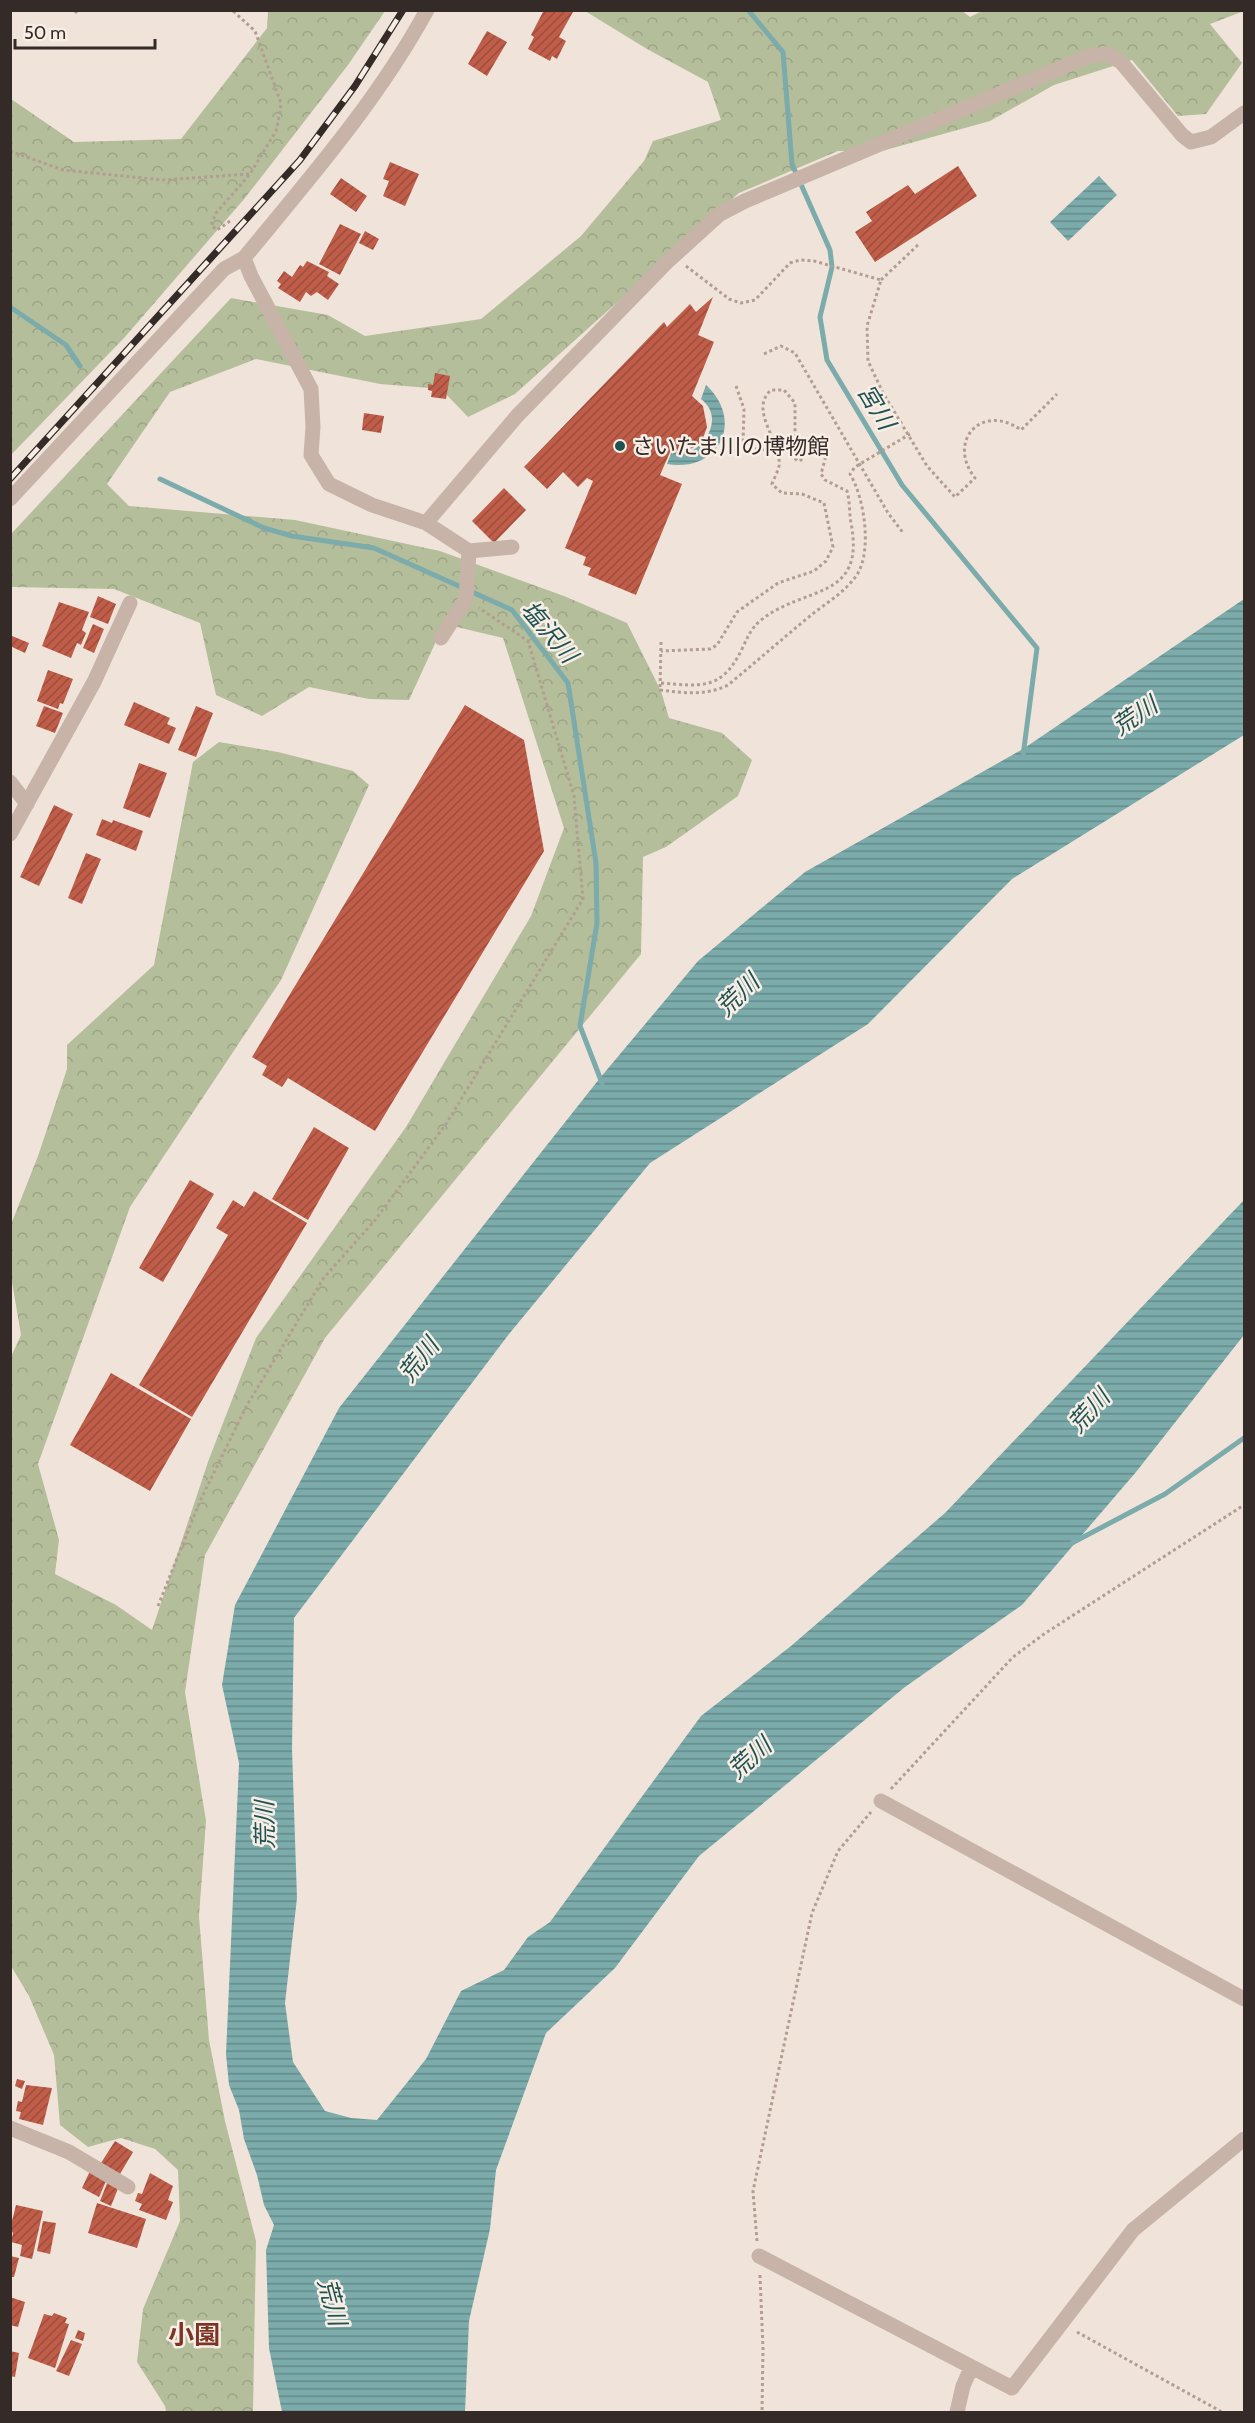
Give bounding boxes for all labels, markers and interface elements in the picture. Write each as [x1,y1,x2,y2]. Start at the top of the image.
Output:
scale bar [15,12,154,50]
text: 50 m [24,22,66,44]
water label: 宮川 [852,379,903,437]
place label: さいたま川の博物館 [632,433,829,460]
marker: さいたま川の博物館 [613,439,627,453]
water label: 塩沢川 [515,595,586,671]
water label: 荒川 [1107,688,1165,741]
water label: 荒川 [710,965,767,1022]
water label: 荒川 [392,1329,447,1388]
water label: 荒川 [1062,1381,1117,1438]
water label: 荒川 [722,1729,779,1784]
water label: 荒川 [250,1798,279,1849]
water label: 荒川 [312,2275,353,2332]
district label: 小園 [168,2319,220,2351]

